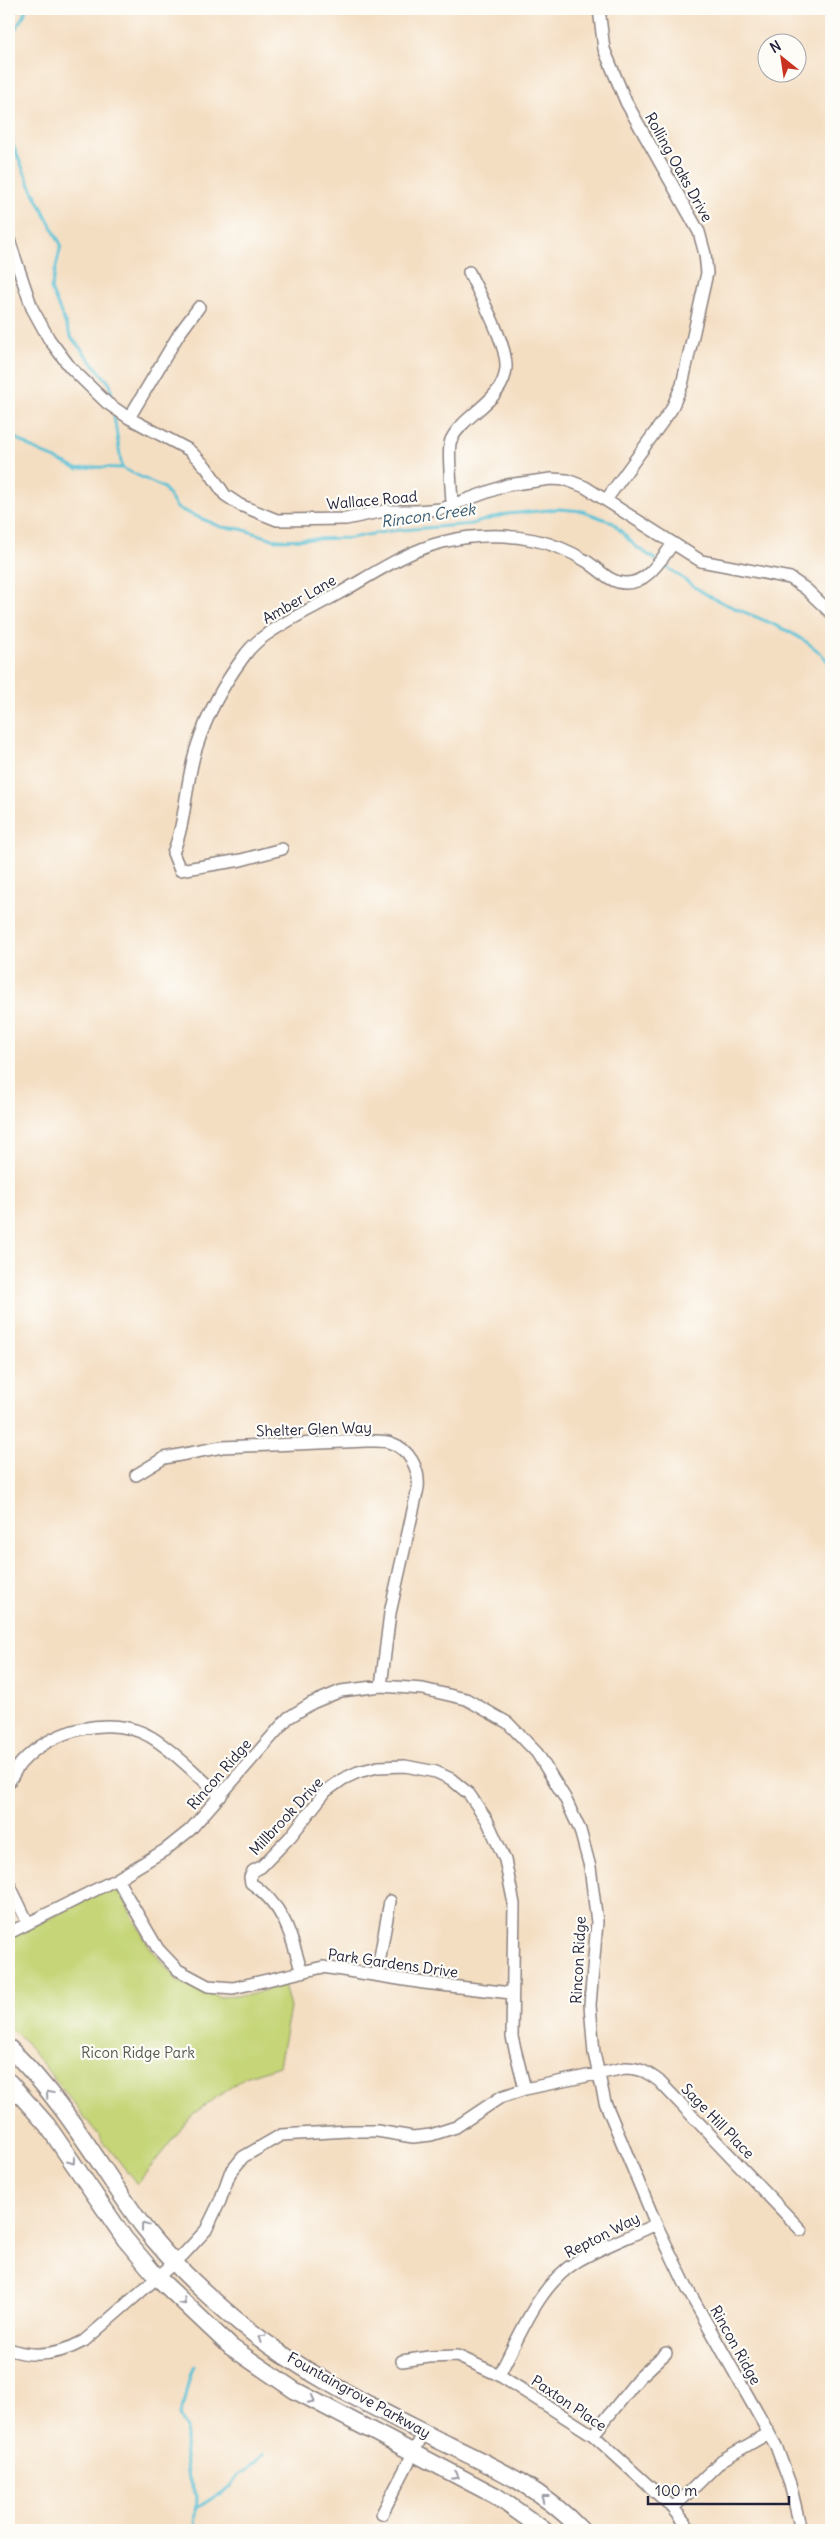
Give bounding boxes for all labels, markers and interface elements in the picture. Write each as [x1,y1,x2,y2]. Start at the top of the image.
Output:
north arrow [758,32,808,82]
text: N [767,37,784,57]
street label: Rolling Oaks Drive [641,109,717,225]
street label: Wallace Road [326,487,418,513]
water label: Rincon Creek [380,498,478,532]
street label: Amber Lane [259,570,339,628]
street label: Shelter Glen Way [256,1417,372,1441]
street label: Rincon Ridge [183,1735,255,1813]
street label: Millbrook Drive [245,1773,327,1859]
street label: Rincon Ridge [566,1916,590,2004]
street label: Park Gardens Drive [327,1944,459,1982]
park label: Ricon Ridge Park [81,2043,195,2062]
street label: Sage Hill Place [677,2079,759,2163]
one-way arrow [47,2091,55,2100]
one-way arrow [66,2155,75,2165]
street label: Repton Way [561,2208,643,2262]
one-way arrow [141,2222,150,2232]
one-way arrow [177,2297,186,2306]
street label: Rincon Ridge [706,2302,766,2388]
one-way arrow [257,2335,267,2344]
street label: Fountaingrove Parkway [284,2348,434,2442]
street label: Paxton Place [528,2371,610,2435]
one-way arrow [307,2394,316,2404]
one-way arrow [451,2470,460,2480]
scale bar [648,2474,789,2506]
text: 100 m [655,2481,697,2500]
one-way arrow [540,2495,550,2504]

